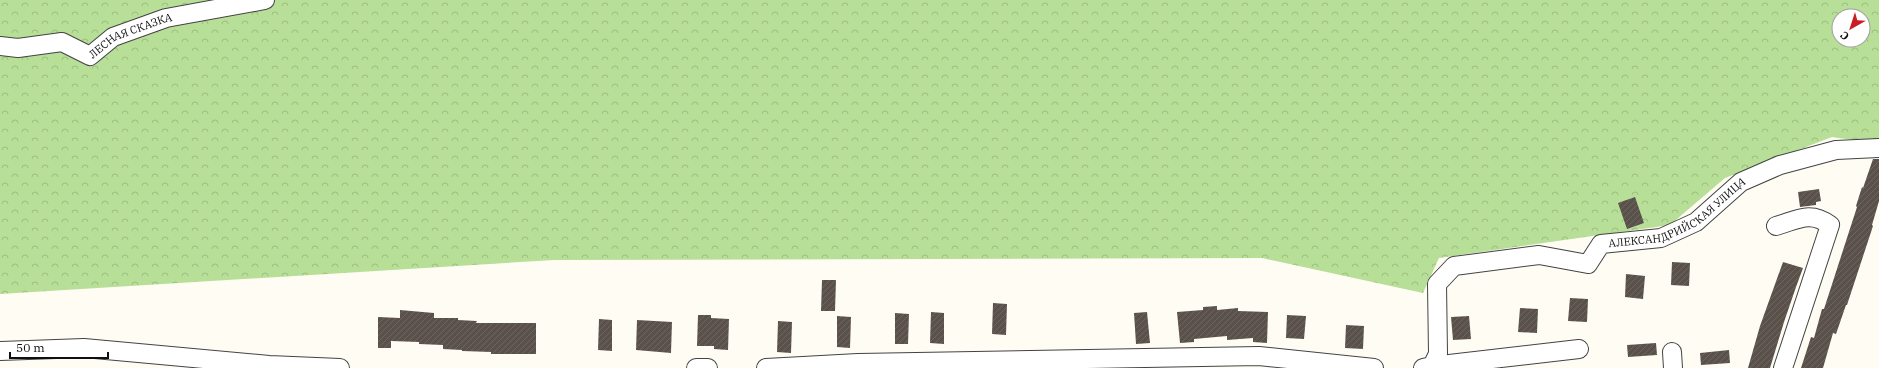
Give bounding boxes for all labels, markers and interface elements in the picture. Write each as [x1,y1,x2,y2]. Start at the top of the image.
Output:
north arrow [1831,8,1871,48]
street label: ЛЕСНАЯ СКАЗКА [86,10,174,61]
text: С [1837,28,1852,44]
street label: АЛЕКСАНДРИЙСКАЯ УЛИЦА [1608,174,1748,250]
scale bar [10,334,108,360]
text: 50 m [16,340,45,355]

